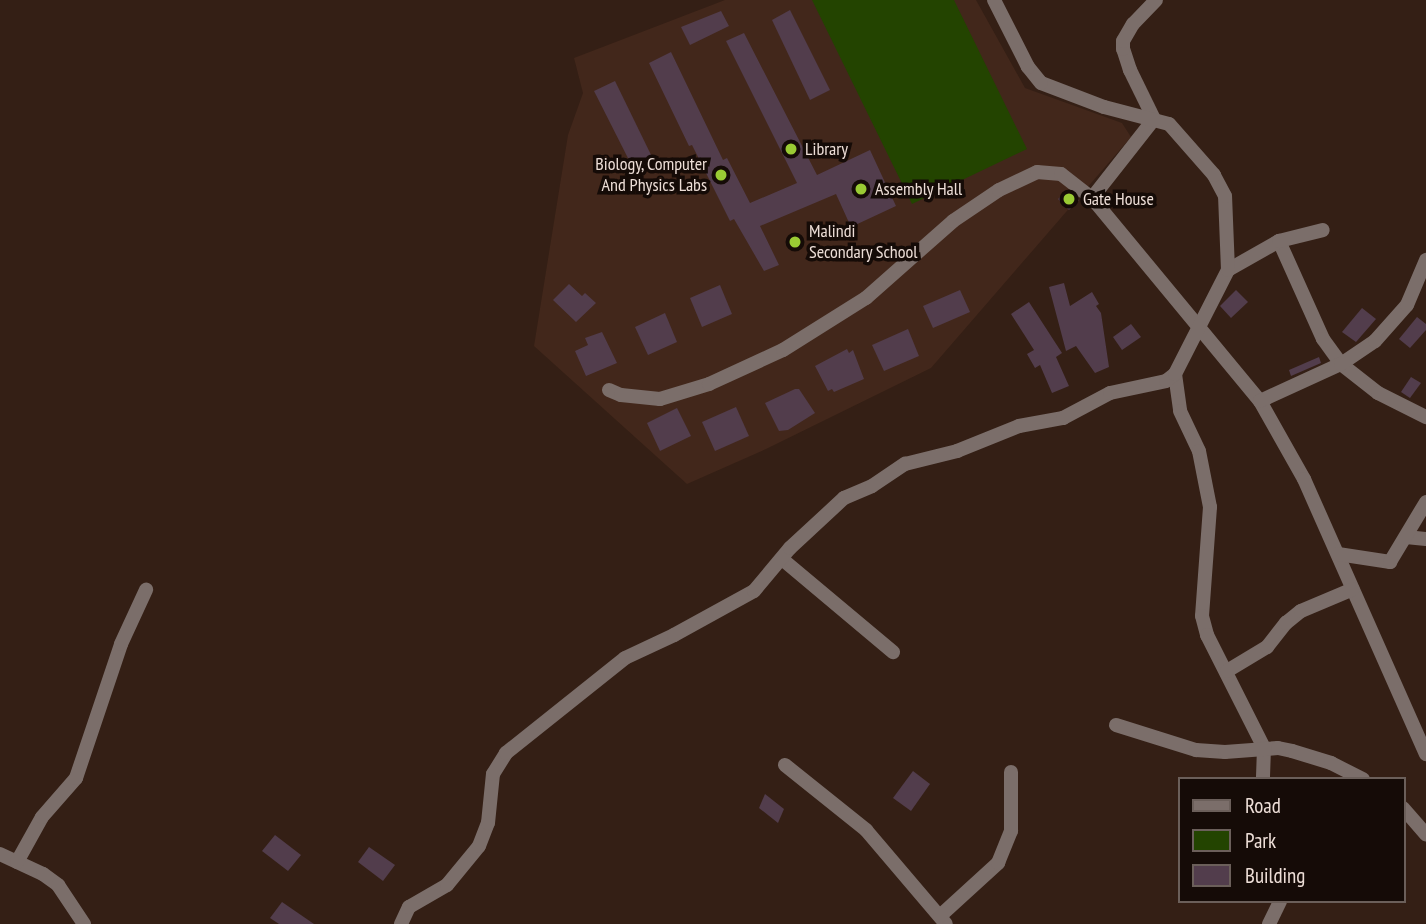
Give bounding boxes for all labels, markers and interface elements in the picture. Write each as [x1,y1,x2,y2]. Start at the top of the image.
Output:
place label: Library [805,138,848,160]
marker: Library [783,141,799,157]
place label: Biology, Computer And Physics Labs [594,154,707,196]
marker: Biology, Computer And Physics Labs [713,167,729,183]
place label: Assembly Hall [875,178,963,200]
marker: Assembly Hall [853,181,869,197]
place label: Gate House [1083,188,1154,210]
marker: Gate House [1061,191,1077,207]
place label: Malindi Secondary School [809,221,918,264]
marker: Malindi Secondary School [787,234,803,250]
legend [1178,777,1405,903]
text: Road [1245,792,1281,819]
text: Park [1245,827,1276,854]
text: Building [1245,862,1305,889]

